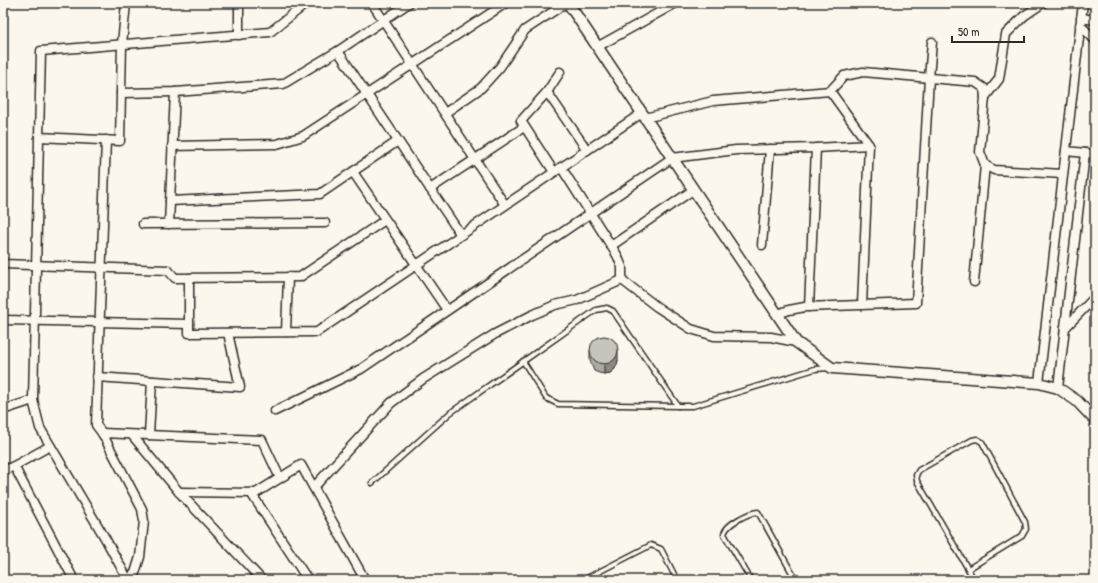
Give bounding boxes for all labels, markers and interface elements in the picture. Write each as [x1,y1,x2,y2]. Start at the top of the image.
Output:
scale bar [952,18,1024,44]
text: 50 m [958,23,979,40]

